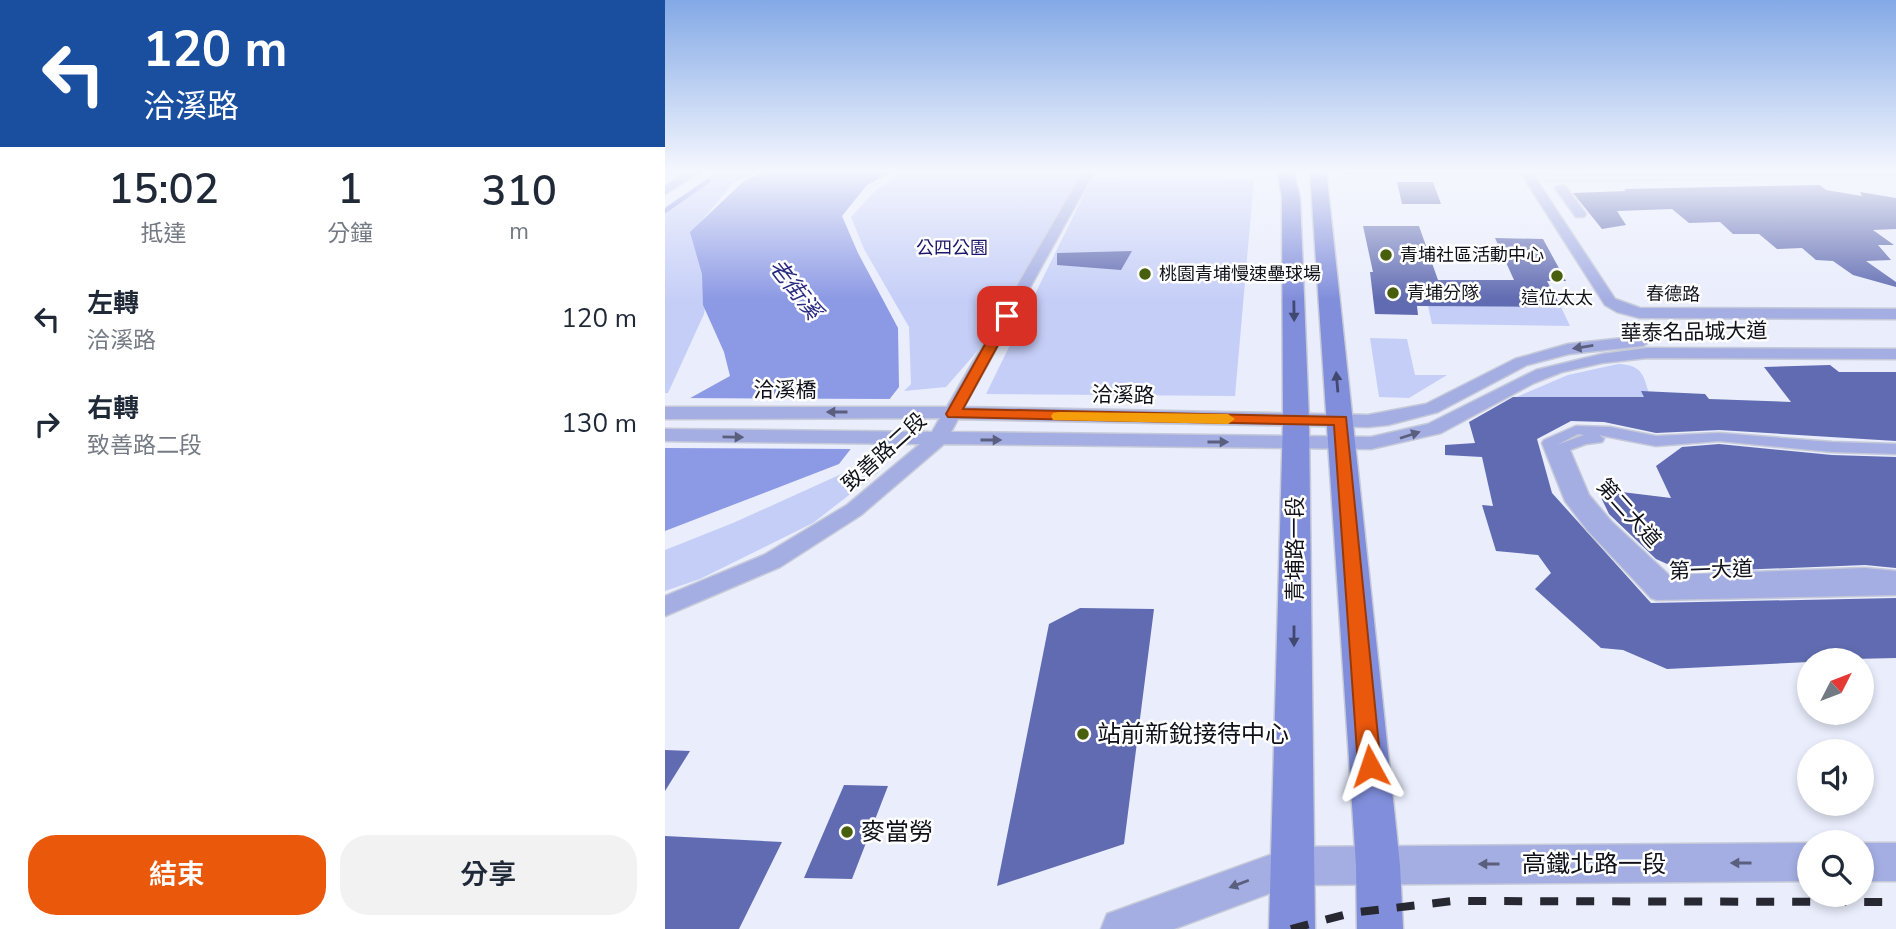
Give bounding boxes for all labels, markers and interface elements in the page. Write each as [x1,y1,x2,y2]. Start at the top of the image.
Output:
text: 120 m [143,16,287,83]
icon: left [28,28,119,119]
text: 洽溪路 [143,85,239,128]
text: 15:02 [108,161,219,218]
text: 1 [337,161,363,218]
text: 310 [481,163,557,220]
text: m [509,216,529,247]
text: 抵達 [141,218,187,249]
text: 分鐘 [327,218,373,249]
park label: 公四公園 [916,236,988,260]
place label: 青埔社區活動中心 [1400,243,1544,267]
marker: 青埔社區活動中心 [1378,247,1394,263]
water label: 老街溪 [762,252,830,328]
place label: 桃園青埔慢速壘球場 [1159,262,1321,286]
marker: 桃園青埔慢速壘球場 [1137,266,1153,282]
marker: 這位太太 [1549,268,1565,284]
place label: 青埔分隊 [1407,281,1479,305]
street label: 春德路 [1646,282,1700,306]
marker: 青埔分隊 [1385,285,1401,301]
text: 左轉 [87,286,139,321]
pin [977,286,1037,346]
place label: 這位太太 [1521,286,1593,310]
icon: arrive [988,297,1026,335]
icon: left [28,300,66,338]
one-way arrow [1288,300,1299,322]
text: 120 m [561,301,637,336]
street label: 華泰名品城大道 [1620,317,1768,347]
text: 洽溪路 [87,325,156,356]
one-way arrow [1572,342,1594,353]
one-way arrow [1331,371,1342,393]
street label: 洽溪橋 [754,376,817,404]
street label: 洽溪路 [1091,380,1155,410]
text: 右轉 [87,391,139,426]
icon: right [28,405,66,443]
text: 130 m [561,406,637,441]
one-way arrow [826,406,848,418]
street label: 致善路二段 [836,406,932,498]
text: 致善路二段 [87,430,202,461]
one-way arrow [1400,430,1421,440]
one-way arrow [722,431,744,443]
one-way arrow [980,434,1002,446]
one-way arrow [1207,436,1229,448]
street label: 第二大道 [1590,472,1668,554]
street label: 青埔路一段 [1281,497,1309,602]
street label: 第一大道 [1669,555,1753,585]
one-way arrow [1288,626,1300,648]
north arrow [1797,648,1874,724]
map controls [1797,648,1874,907]
place label: 站前新銳接待中心 [1097,718,1289,750]
marker: 站前新銳接待中心 [1075,726,1091,742]
position arrow [1333,729,1407,803]
button: sound [1797,739,1874,816]
place label: 麥當勞 [861,816,933,848]
marker: 麥當勞 [839,824,855,840]
button: search [1797,830,1874,907]
button: 結束 [28,835,326,915]
button: 分享 [340,835,637,915]
street label: 高鐵北路一段 [1522,848,1666,880]
one-way arrow [1730,857,1752,869]
one-way arrow [1478,859,1500,870]
one-way arrow [1229,878,1250,889]

